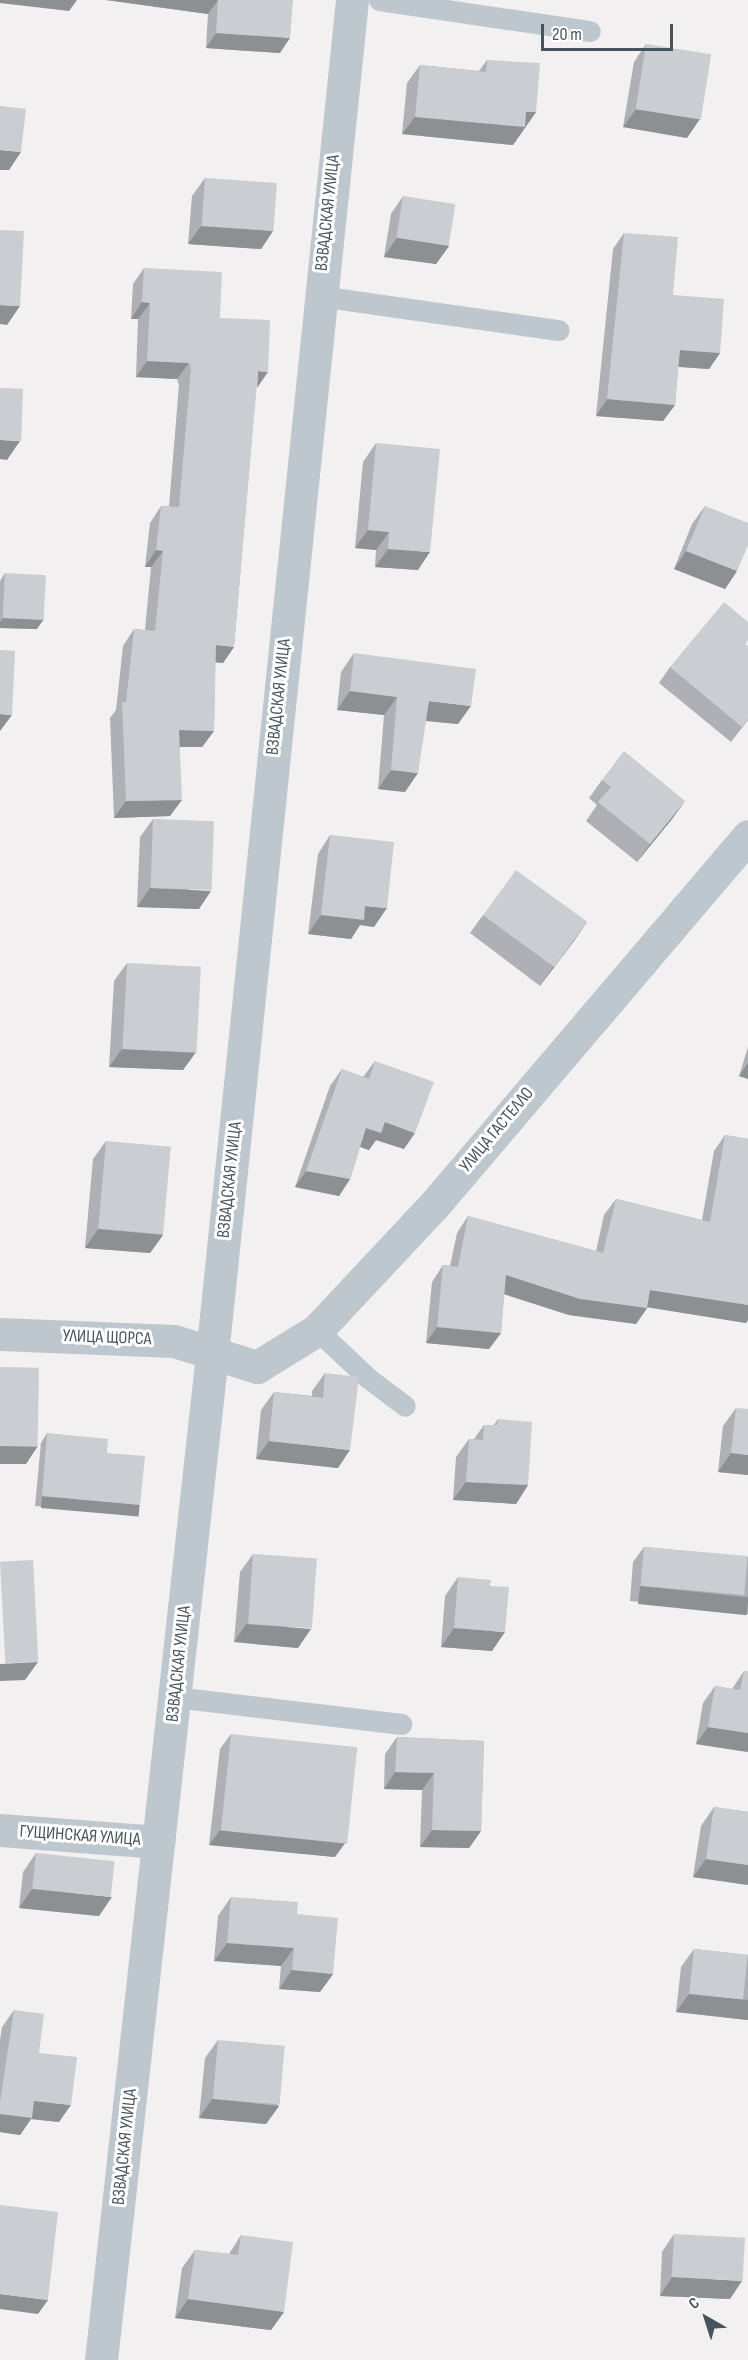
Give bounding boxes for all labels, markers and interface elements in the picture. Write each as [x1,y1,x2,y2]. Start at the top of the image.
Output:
scale bar [544,12,676,50]
text: 20 m [552,24,582,45]
street label: ВЗВАДСКАЯ УЛИЦА [311,154,345,272]
street label: ВЗВАДСКАЯ УЛИЦА [262,638,296,756]
street label: УЛИЦА ГАСТЕЛЛО [455,1083,539,1177]
street label: ВЗВАДСКАЯ УЛИЦА [213,1121,247,1239]
street label: УЛИЦА ЩОРСА [62,1326,152,1350]
street label: ВЗВАДСКАЯ УЛИЦА [162,1605,196,1723]
street label: ГУЩИНСКАЯ УЛИЦА [19,1821,141,1851]
street label: ВЗВАДСКАЯ УЛИЦА [108,2088,142,2206]
north arrow [676,2288,736,2348]
text: С [685,2294,704,2314]

